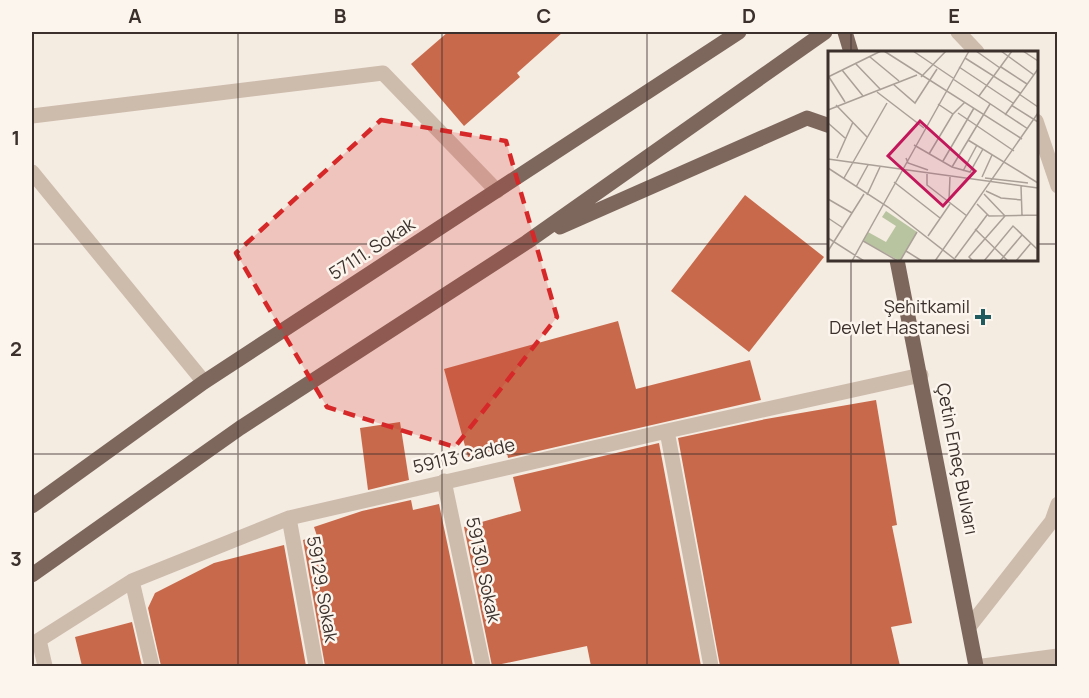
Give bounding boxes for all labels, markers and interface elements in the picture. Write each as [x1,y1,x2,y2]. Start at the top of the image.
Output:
text: A [128,2,142,29]
text: B [334,2,347,29]
text: C [537,2,551,29]
text: D [742,2,756,29]
text: E [948,2,960,29]
inset map [828,51,1038,261]
text: 1 [12,124,20,151]
street label: 57111. Sokak [324,211,420,285]
place label: Şehitkamil Devlet Hastanesi [829,294,970,339]
marker: Şehitkamil Devlet Hastanesi [974,308,992,326]
text: 2 [10,335,22,362]
street label: Çetin Emeç Bulvarı [932,381,984,537]
street label: 59113 Cadde [410,432,517,478]
street label: 59130. Sokak [461,515,507,626]
street label: 59129. Sokak [302,534,344,645]
text: 3 [10,545,22,572]

